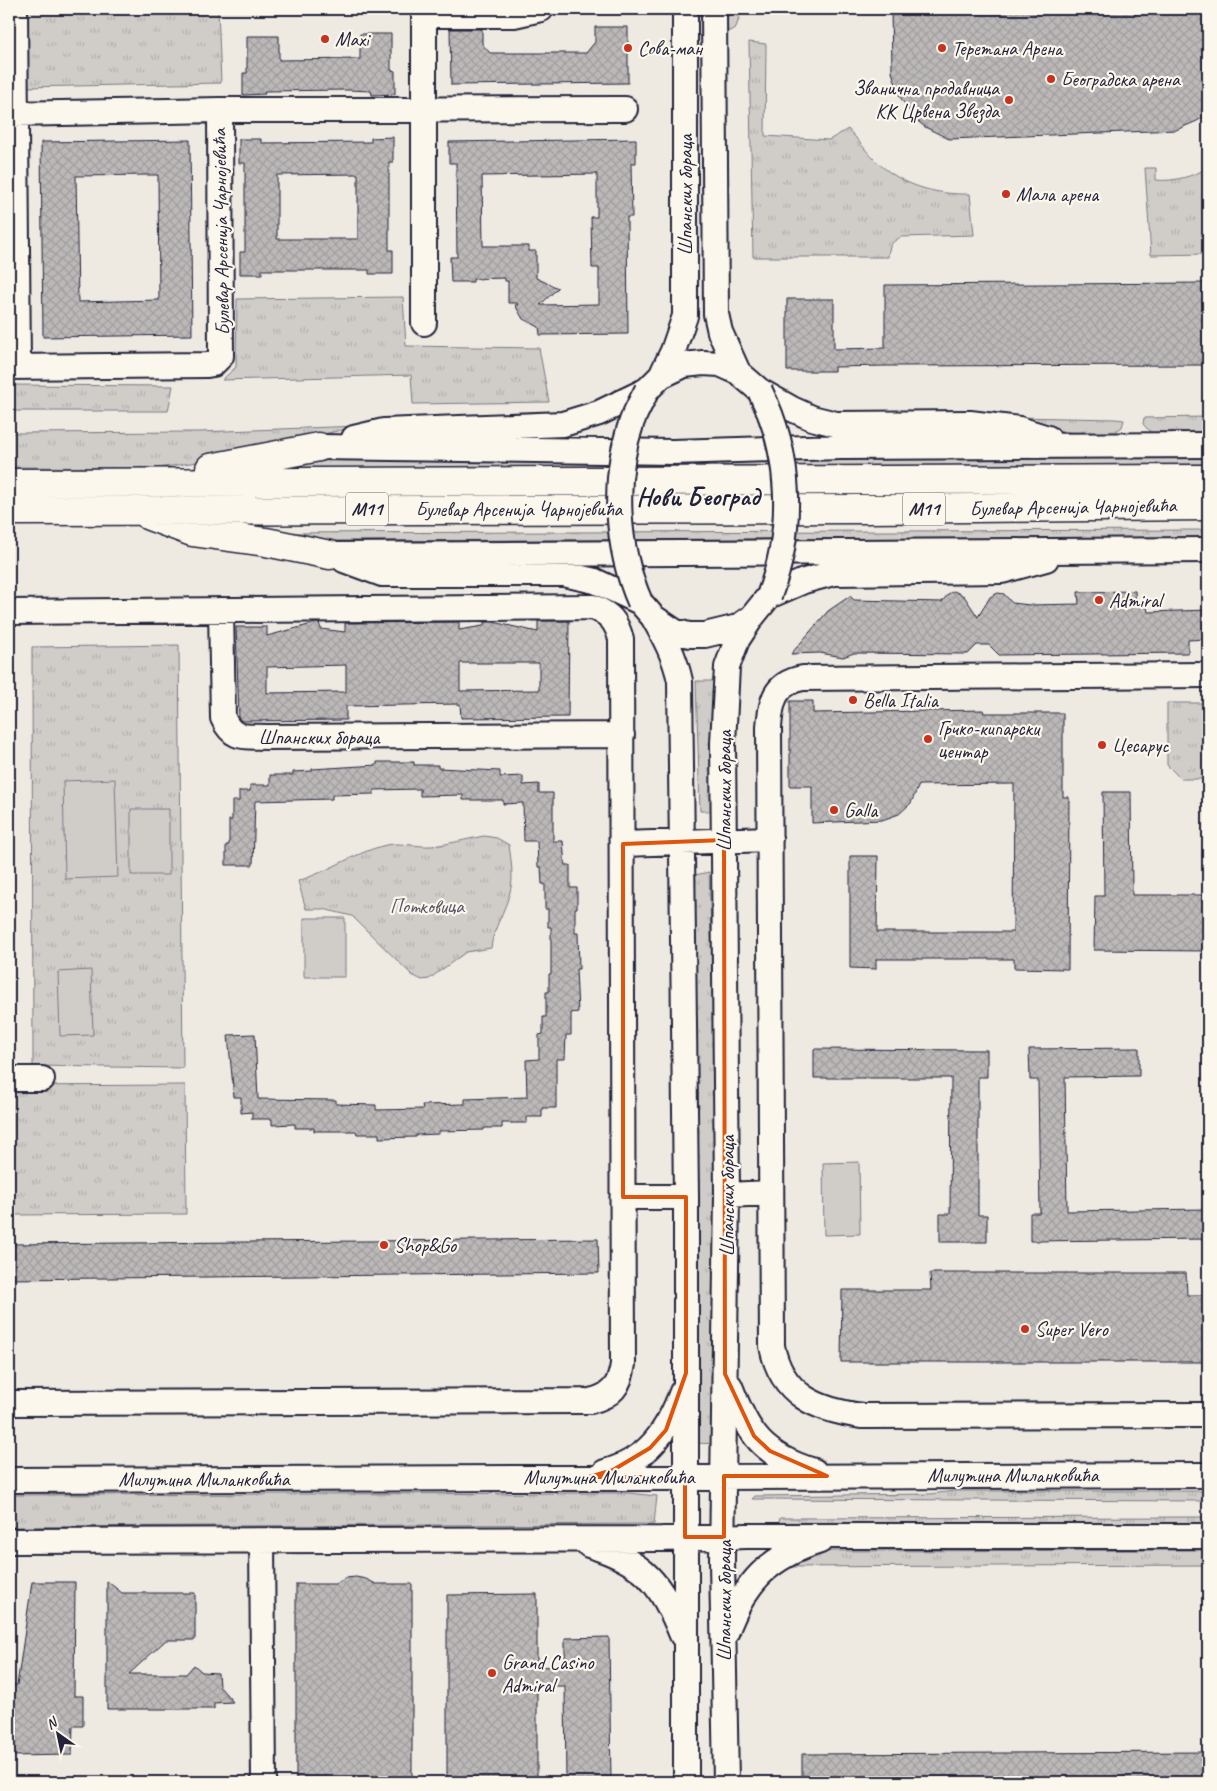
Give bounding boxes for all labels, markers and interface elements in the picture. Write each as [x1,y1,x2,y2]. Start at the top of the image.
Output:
place label: Maxi [335,27,371,52]
marker: Maxi [319,33,331,45]
place label: Сова-ман [638,36,704,61]
place label: Теретана Арена [952,36,1064,61]
marker: Сова-ман [622,42,634,54]
marker: Теретана Арена [936,42,948,54]
place label: Београдска арена [1061,67,1181,92]
marker: Београдска арена [1045,73,1057,85]
place label: Званична продавница КК Црвена Звезда [853,76,1000,124]
marker: Званична продавница КК Црвена Звезда [1003,94,1015,106]
street label: Булевар Арсенија Чарнојевића [207,127,235,336]
street label: Шпанских бораца [673,133,698,255]
place label: Мала арена [1016,182,1100,207]
marker: Мала арена [1000,188,1012,200]
district label: Нови Београд [636,481,762,513]
road number: M11 [346,492,388,526]
road number: M11 [903,492,945,526]
street label: Булевар Арсенија Чарнојевића [969,493,1178,521]
street label: Булевар Арсенија Чарнојевића [416,497,624,522]
place label: Admiral [1109,588,1165,613]
marker: Admiral [1093,594,1105,606]
place label: Bella Italia [863,688,940,713]
marker: Bella Italia [847,694,859,706]
place label: Грчко-кипарски центар [938,716,1041,764]
street label: Шпанских бораца [259,725,381,750]
street label: Шпанских бораца [712,729,737,851]
marker: Грчко-кипарски центар [922,733,934,745]
place label: Цесарус [1112,733,1169,758]
marker: Цесарус [1096,739,1108,751]
place label: Galla [844,798,879,823]
marker: Galla [828,804,840,816]
park label: Потковица [390,894,465,919]
street label: Шпанских бораца [715,1134,740,1256]
place label: Shop&Go [394,1233,457,1258]
marker: Shop&Go [378,1239,390,1251]
place label: Super Vero [1035,1317,1109,1342]
marker: Super Vero [1019,1323,1031,1335]
street label: Милутина Миланковића [928,1463,1100,1488]
street label: Милутина Миланковића [524,1465,696,1490]
street label: Милутина Миланковића [119,1467,291,1492]
street label: Шпанских бораца [712,1539,737,1661]
place label: Grand Casino Admiral [502,1650,594,1698]
marker: Grand Casino Admiral [486,1667,498,1679]
north arrow [32,1708,82,1758]
text: N [43,1713,61,1733]

